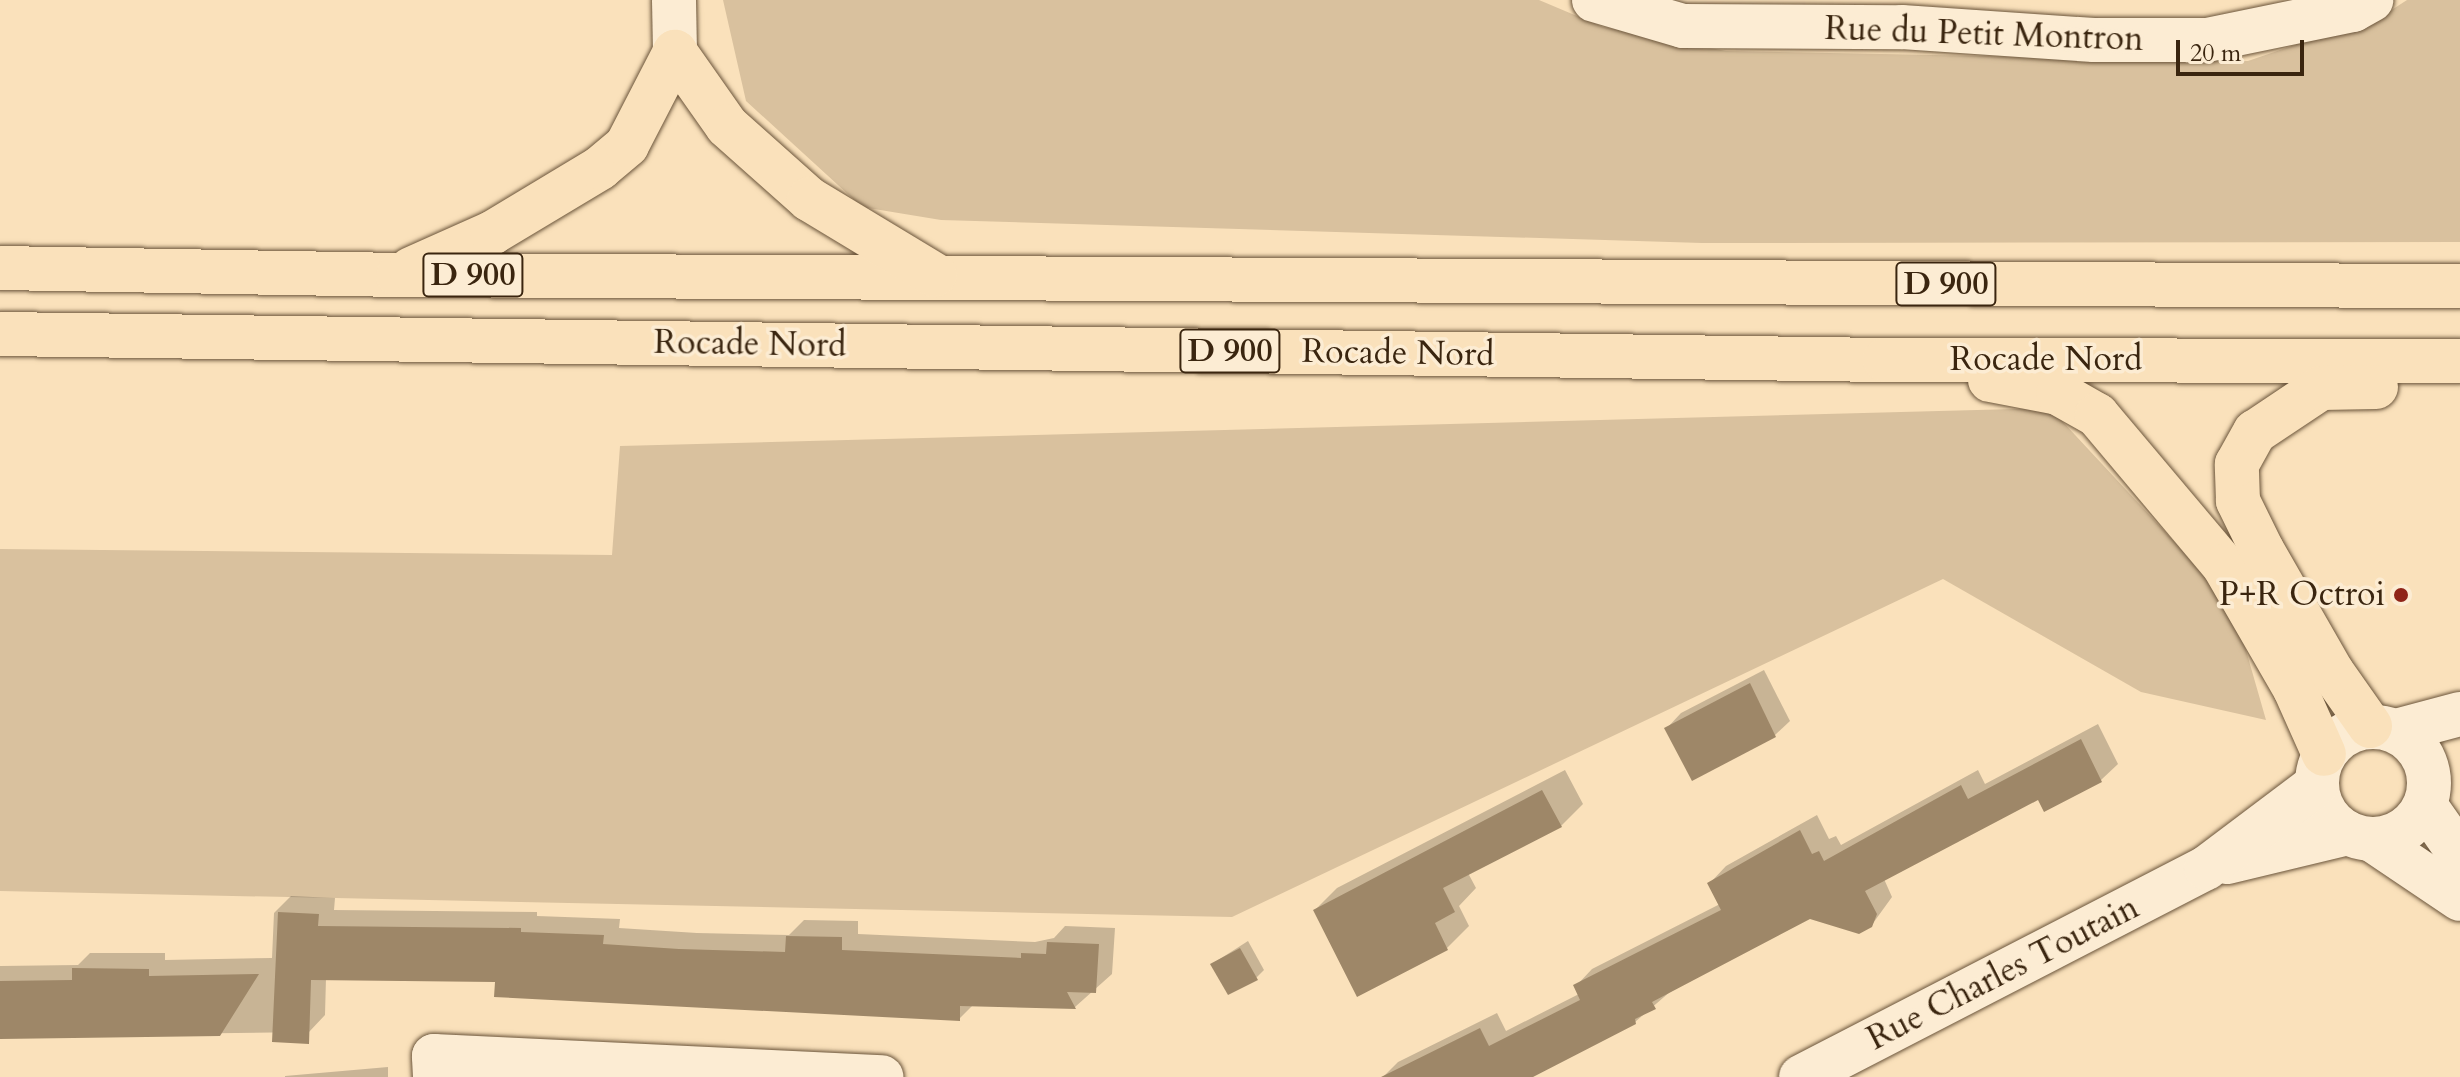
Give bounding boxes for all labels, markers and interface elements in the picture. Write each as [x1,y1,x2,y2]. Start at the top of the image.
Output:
street label: Rue du Petit Montron [1824,8,2144,60]
scale bar [2180,24,2308,74]
text: 20 m [2190,37,2241,70]
road number: D 900 [421,247,525,303]
road number: D 900 [1894,256,1998,312]
street label: Rocade Nord [653,322,847,366]
road number: D 900 [1178,323,1282,379]
street label: Rocade Nord [1301,331,1495,375]
street label: Rocade Nord [1950,340,2142,380]
place label: P+R Octroi [2219,575,2385,615]
marker: P+R Octroi [2392,586,2410,604]
street label: Rue Charles Toutain [1860,887,2146,1059]

